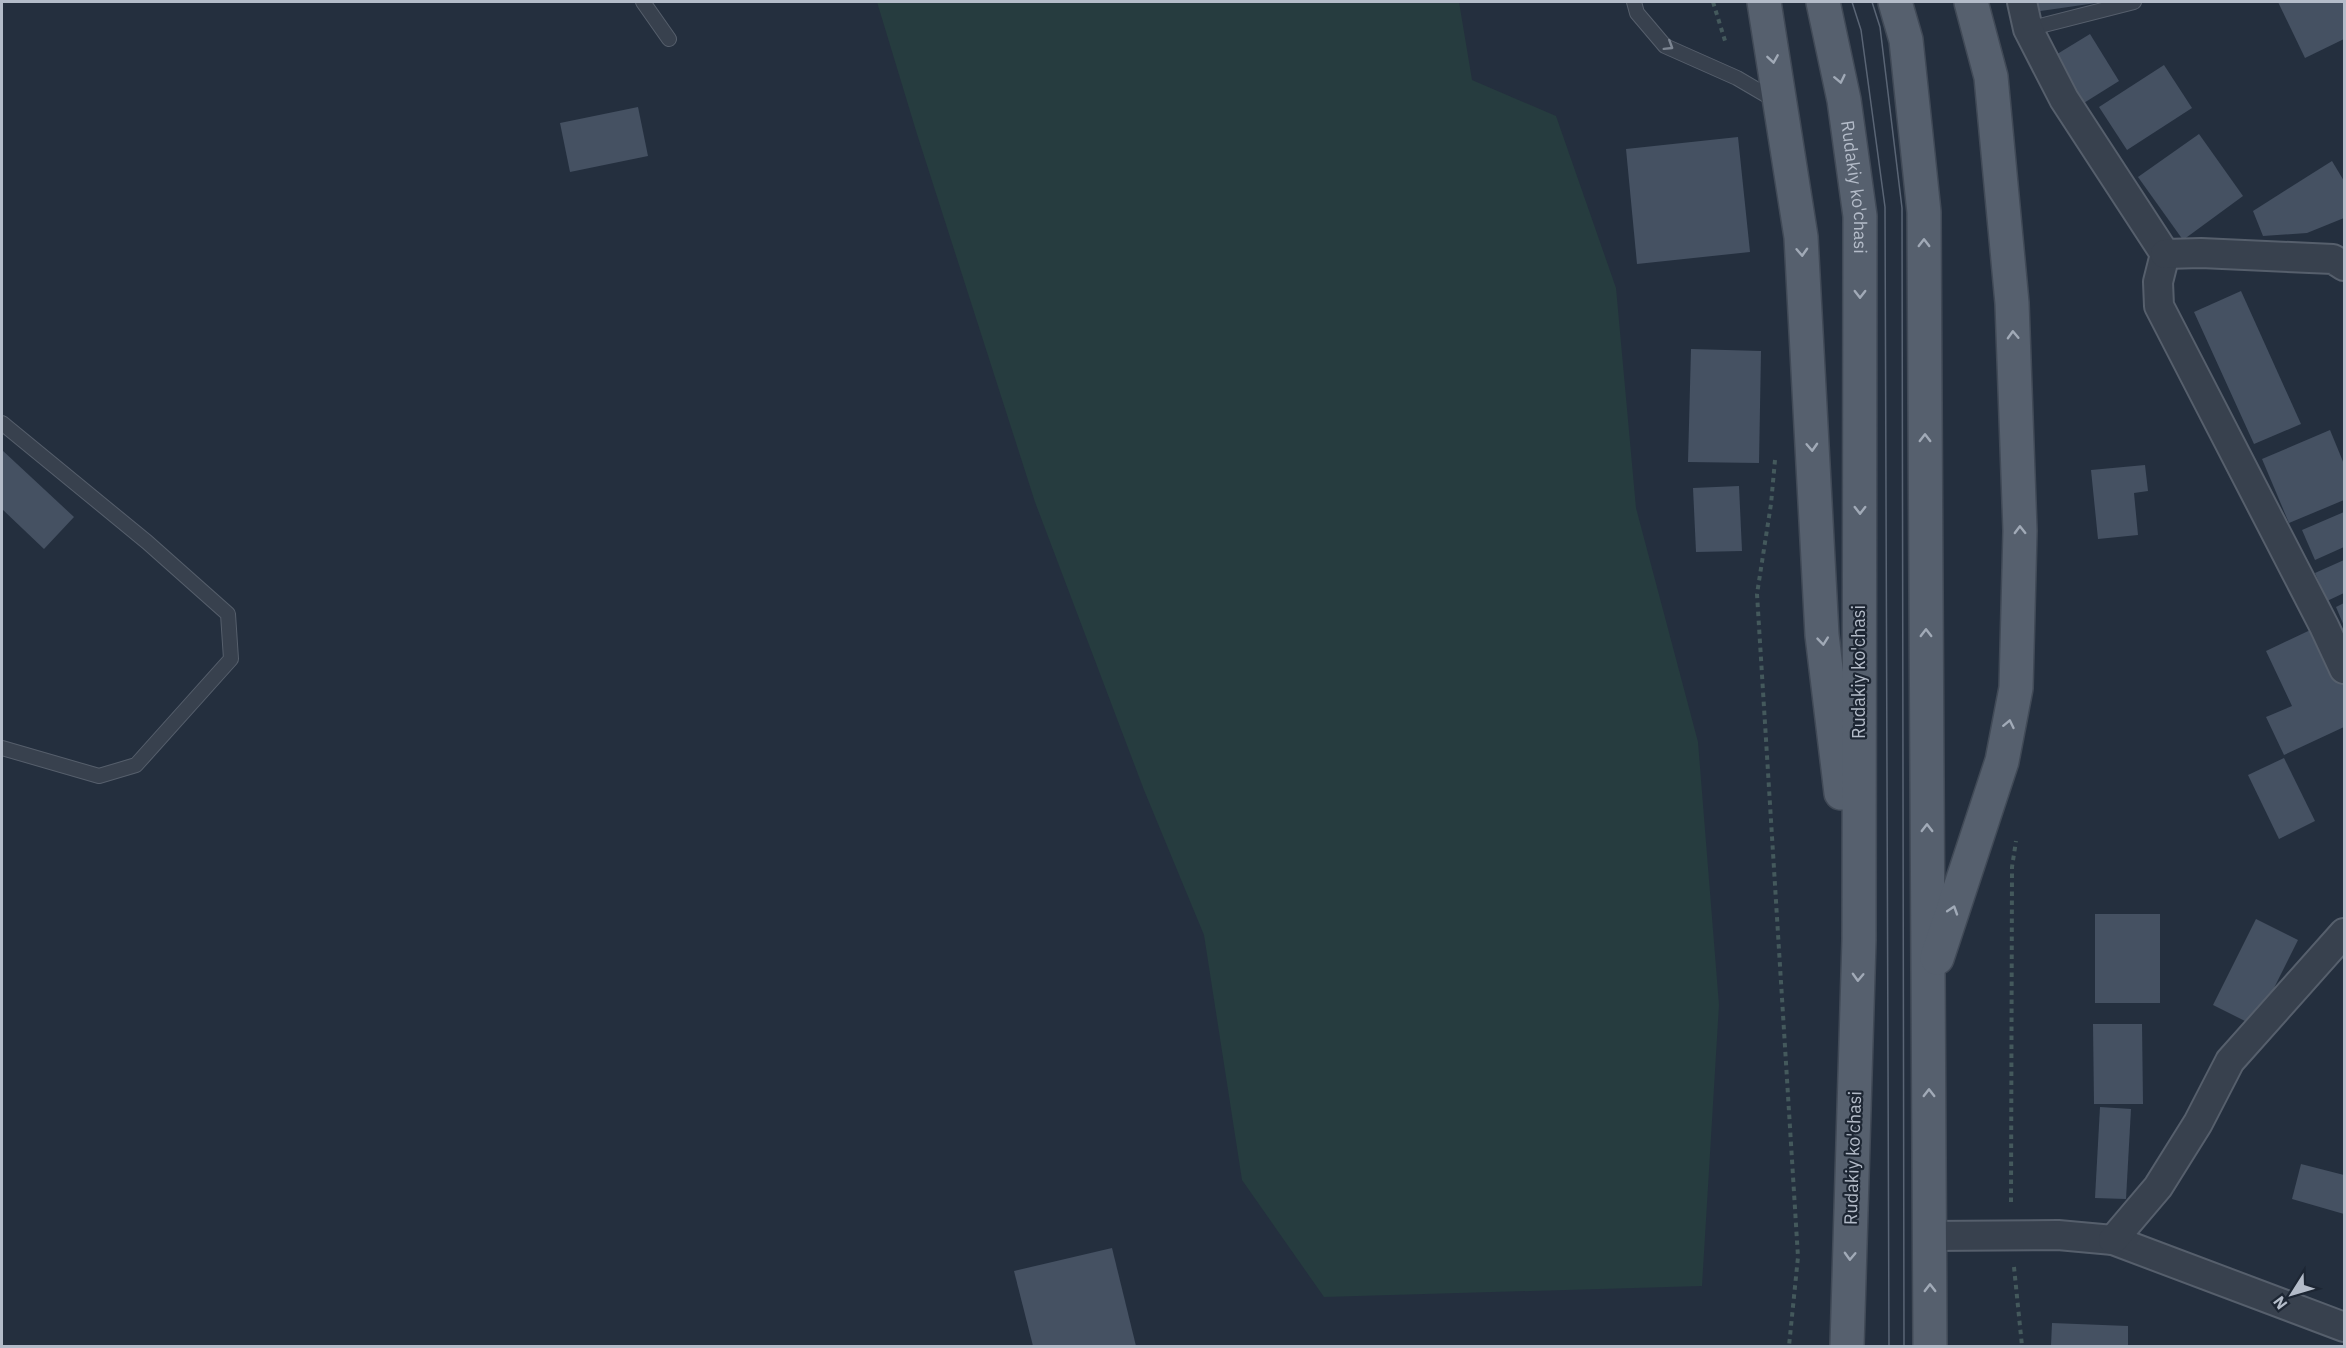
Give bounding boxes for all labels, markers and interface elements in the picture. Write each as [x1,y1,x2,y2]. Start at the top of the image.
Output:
one-way arrow [1663,39,1673,51]
one-way arrow [1767,55,1779,64]
one-way arrow [1832,74,1845,84]
street label: Rudakiy ko'chasi [1836,119,1872,254]
one-way arrow [1918,238,1931,247]
one-way arrow [1795,248,1808,257]
one-way arrow [1854,289,1866,298]
one-way arrow [2007,330,2019,339]
one-way arrow [1919,433,1931,442]
one-way arrow [1806,442,1819,451]
one-way arrow [1854,505,1866,514]
one-way arrow [2014,525,2026,534]
street label: Rudakiy ko'chasi [1847,605,1870,739]
one-way arrow [1920,628,1932,637]
one-way arrow [1816,637,1829,646]
one-way arrow [2002,719,2015,729]
one-way arrow [1921,823,1933,832]
one-way arrow [1945,905,1958,916]
one-way arrow [1851,972,1864,981]
one-way arrow [1922,1089,1935,1098]
street label: Rudakiy ko'chasi [1839,1091,1866,1225]
one-way arrow [1844,1251,1856,1260]
north arrow [2262,1264,2322,1324]
one-way arrow [1924,1284,1936,1293]
text: N [2269,1292,2291,1314]

